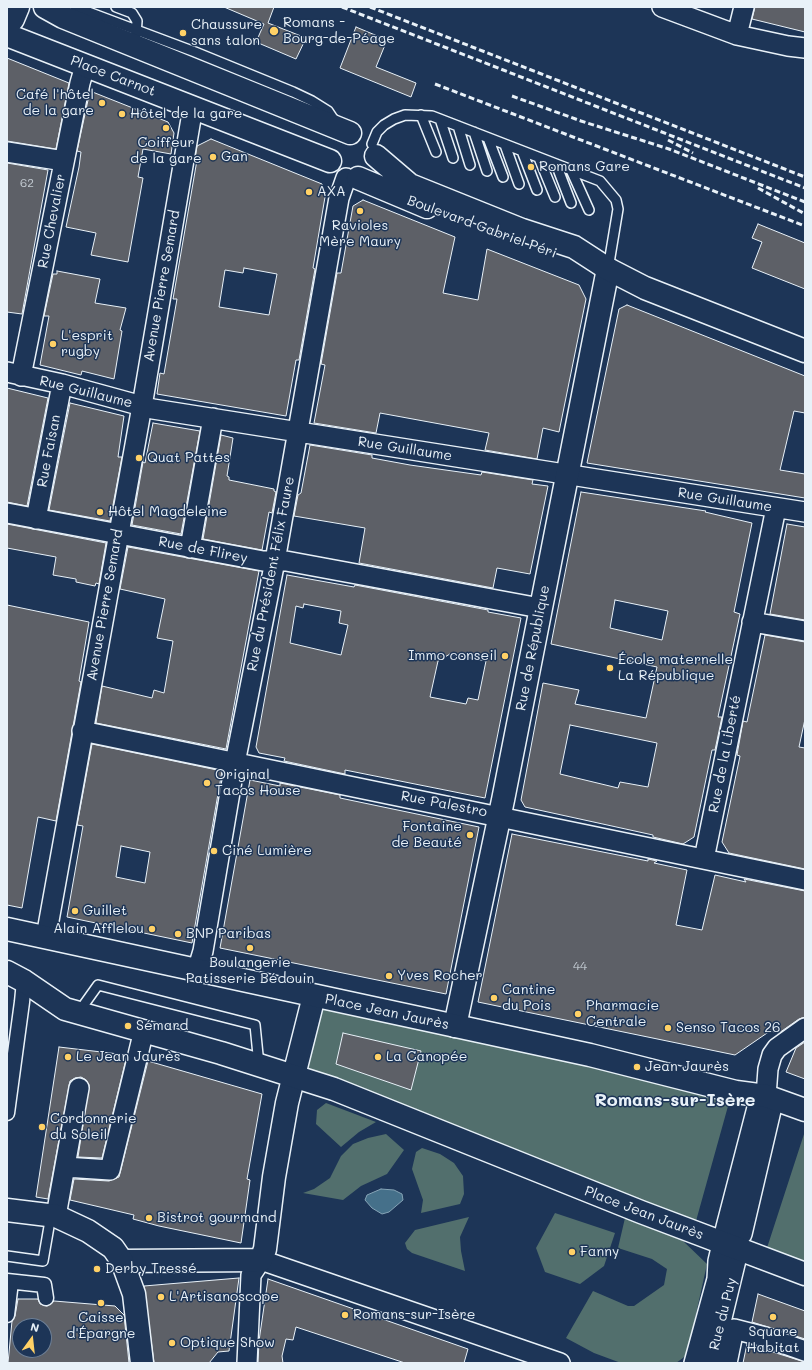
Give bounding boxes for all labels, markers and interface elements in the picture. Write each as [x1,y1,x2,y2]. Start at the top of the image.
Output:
place label: Romans - Bourg-de-Péage [283,15,395,48]
place label: Chaussure sans talon [191,17,262,50]
marker: Romans - Bourg-de-Péage [268,25,280,37]
marker: Chaussure sans talon [178,28,188,38]
street label: Place Carnot [68,52,158,100]
place label: Café l'hôtel de la gare [16,87,94,120]
marker: Café l'hôtel de la gare [97,98,107,108]
place label: Hôtel de la gare [130,106,242,122]
marker: Hôtel de la gare [117,109,127,119]
marker: Coiffeur de la gare [161,123,171,133]
place label: Coiffeur de la gare [130,135,202,168]
place label: Gan [221,149,248,165]
marker: Gan [208,152,218,162]
place label: Romans Gare [539,159,630,175]
marker: Romans Gare [526,162,536,172]
street label: Rue Chevalier [35,172,69,270]
house number: 62 [20,176,34,190]
place label: AXA [317,184,346,200]
marker: AXA [304,187,314,197]
street label: Boulevard Gabriel Péri [405,192,559,262]
marker: Ravioles Mère Maury [355,206,365,216]
street label: Avenue Pierre Semard [140,209,184,363]
place label: Ravioles Mère Maury [319,218,401,250]
place label: L'esprit rugby [61,328,113,360]
marker: L'esprit rugby [48,339,58,349]
street label: Rue Guillaume [38,372,134,412]
street label: Rue Faisan [34,413,64,489]
street label: Rue Guillaume [357,433,453,465]
place label: Quat Pattes [147,450,230,466]
marker: Quat Pattes [134,453,144,463]
street label: Rue du Président Félix Faure [244,475,298,673]
street label: Rue Guillaume [677,484,773,516]
place label: Hôtel Magdeleine [108,504,228,520]
marker: Hôtel Magdeleine [95,507,105,517]
street label: Avenue Pierre Semard [83,528,127,682]
street label: Rue de Flirey [157,533,249,567]
street label: Rue de République [513,584,553,712]
place label: Immo conseil [408,648,497,664]
marker: Immo conseil [500,651,510,661]
place label: École maternelle La République [618,652,733,684]
marker: École maternelle La République [605,663,615,673]
street label: Rue de la Liberté [705,694,745,814]
place label: Original Tacos House [215,767,301,800]
marker: Original Tacos House [202,778,212,788]
street label: Rue Palestro [399,787,489,821]
place label: Fontaine de Beauté [391,819,462,852]
marker: Fontaine de Beauté [465,830,475,840]
place label: Ciné Lumière [222,843,312,859]
marker: Ciné Lumière [209,846,219,856]
place label: Guillet [83,903,127,919]
marker: Guillet [70,906,80,916]
place label: Alain Afflelou [53,921,144,937]
marker: Alain Afflelou [147,924,157,934]
place label: BNP Paribas [186,926,271,942]
marker: BNP Paribas [173,929,183,939]
marker: Boulangerie Patisserie Bédouin [245,943,255,953]
place label: Boulangerie Patisserie Bédouin [186,955,314,988]
house number: 44 [573,959,587,973]
place label: Yves Rocher [397,968,483,984]
marker: Yves Rocher [384,971,394,981]
place label: Cantine du Pois [502,982,555,1014]
street label: Place Jean Jaurès [323,991,451,1033]
marker: Cantine du Pois [489,993,499,1003]
place label: Pharmacie Centrale [586,998,659,1030]
marker: Pharmacie Centrale [573,1009,583,1019]
place label: Sémard [136,1018,188,1034]
place label: Senso Tacos 26 [676,1020,780,1036]
marker: Sémard [123,1021,133,1031]
marker: Senso Tacos 26 [663,1023,673,1033]
place label: Le Jean Jaurès [76,1049,181,1065]
place label: La Canopée [386,1049,467,1065]
marker: Le Jean Jaurès [63,1052,73,1062]
marker: La Canopée [373,1052,383,1062]
place label: Jean Jaurès [645,1059,729,1075]
marker: Jean Jaurès [632,1062,642,1072]
district label: Romans-sur-Isère [594,1089,756,1111]
place label: Cordonnerie du Soleil [50,1111,137,1144]
marker: Cordonnerie du Soleil [37,1122,47,1132]
street label: Place Jean Jaurès [582,1183,706,1243]
place label: Bistrot gourmand [157,1210,277,1226]
marker: Bistrot gourmand [144,1213,154,1223]
place label: Fanny [580,1244,619,1260]
marker: Fanny [567,1247,577,1257]
place label: Derby Tressé [105,1261,197,1277]
marker: Derby Tressé [92,1264,102,1274]
street label: Rue du Puy [706,1276,740,1352]
place label: L'Artisanoscope [169,1289,279,1305]
marker: L'Artisanoscope [156,1292,166,1302]
marker: Caisse d'Épargne [96,1298,106,1308]
place label: Romans-sur-Isère [353,1307,475,1323]
place label: Caisse d'Épargne [67,1310,135,1342]
marker: Romans-sur-Isère [340,1310,350,1320]
marker: Square Habitat [768,1312,778,1322]
north arrow [12,1318,52,1358]
text: N [29,1319,41,1335]
place label: Square Habitat [747,1324,799,1356]
place label: Optique Show [180,1335,275,1351]
marker: Optique Show [167,1338,177,1348]

